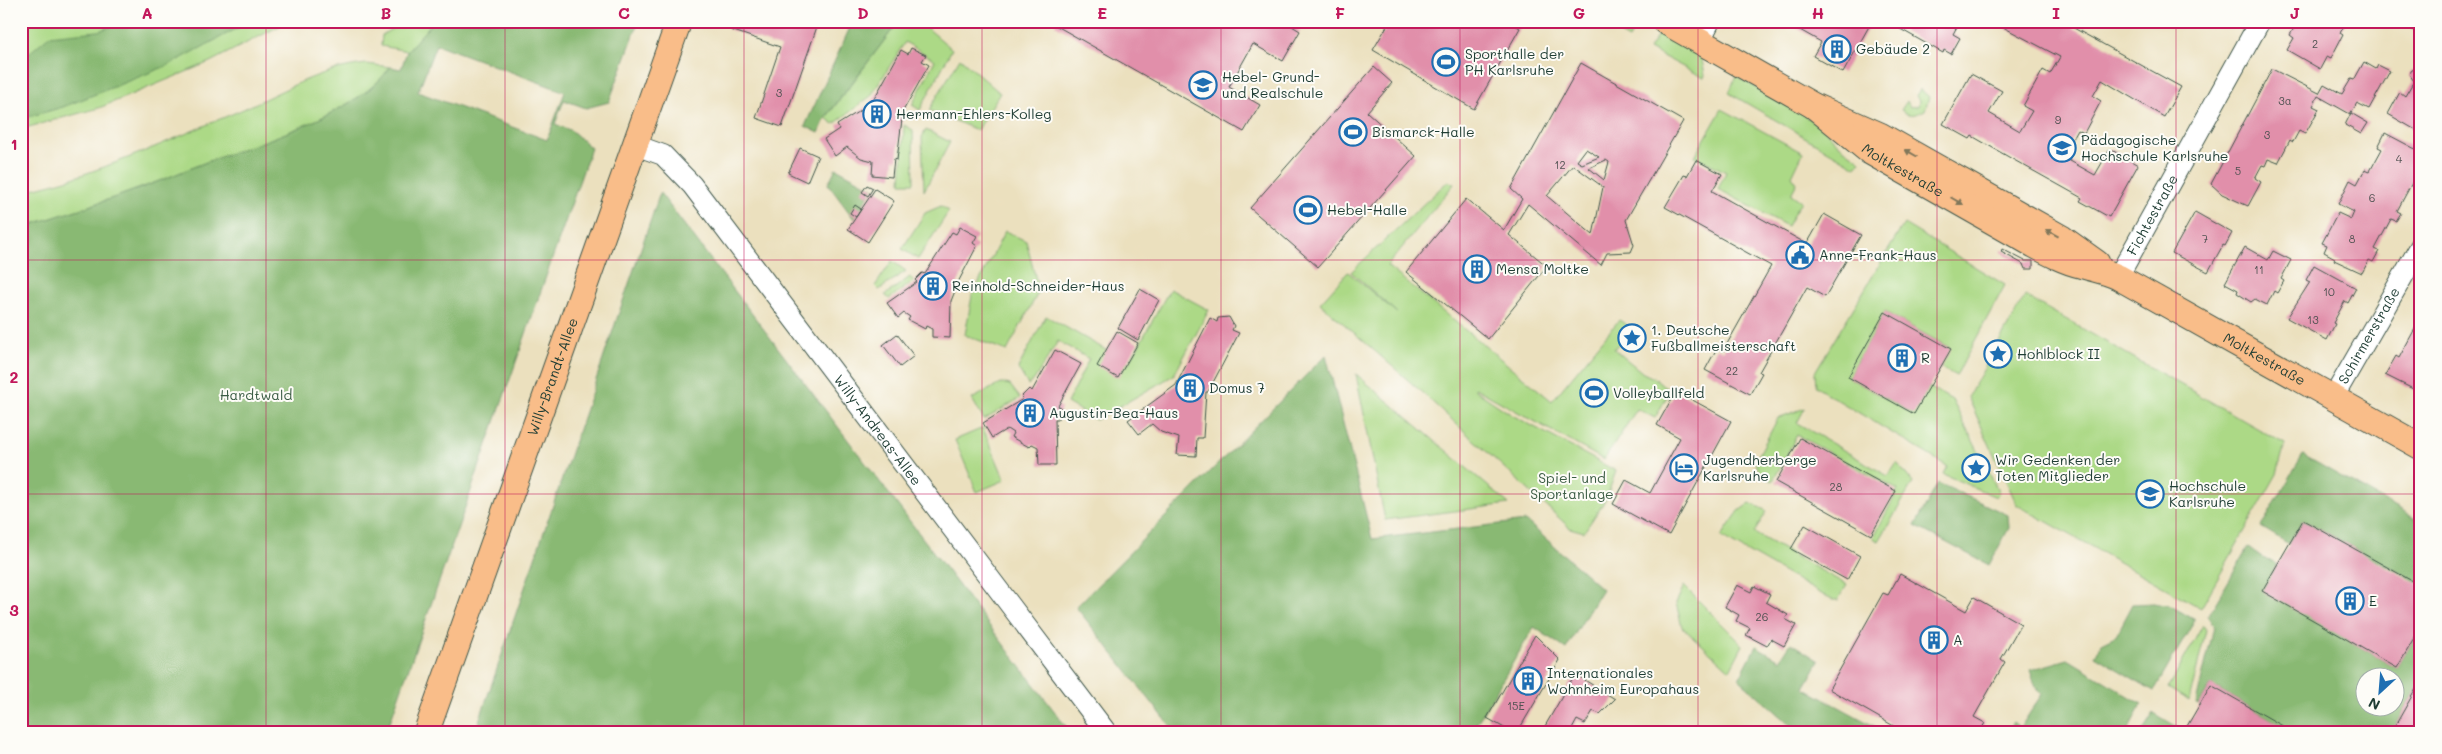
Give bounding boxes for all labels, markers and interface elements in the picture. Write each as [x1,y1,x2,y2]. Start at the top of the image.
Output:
text: A [141,2,153,23]
text: B [381,2,391,23]
text: C [618,2,630,23]
text: D [857,2,869,23]
text: E [1097,2,1107,23]
text: F [1335,2,1345,23]
text: G [1573,2,1585,23]
text: H [1812,2,1824,23]
text: I [2052,2,2060,23]
text: J [2290,2,2300,23]
building icon: Gebäude 2 [1822,34,1852,64]
house number: 2 [2312,36,2318,51]
place label: Gebäude 2 [1856,39,1930,58]
place label: Sporthalle der PH Karlsruhe [1465,44,1564,79]
sports icon: Sporthalle der PH Karlsruhe [1431,47,1461,77]
place label: Hebel- Grund- und Realschule [1222,67,1323,102]
school or university icon: Hebel- Grund- und Realschule [1188,70,1218,100]
house number: 3 [776,85,783,100]
house number: 3a [2278,93,2292,108]
building icon: Hermann-Ehlers-Kolleg [862,99,892,129]
place label: Hermann-Ehlers-Kolleg [896,104,1051,123]
house number: 9 [2055,112,2062,127]
sports icon: Bismarck-Halle [1338,117,1368,147]
place label: Bismarck-Halle [1372,122,1475,141]
house number: 3 [2264,127,2271,142]
place label: Pädagogische Hochschule Karlsruhe [2081,130,2228,165]
text: 1 [10,133,18,154]
school or university icon: Pädagogische Hochschule Karlsruhe [2047,133,2077,163]
street label: Moltkestraße [1858,139,1947,201]
one-way arrow [1904,148,1918,157]
house number: 4 [2396,151,2403,166]
house number: 12 [1554,157,1566,172]
house number: 5 [2235,163,2241,178]
street label: Fichtestraße [2122,171,2182,258]
house number: 6 [2369,190,2375,205]
sports icon: Hebel-Halle [1293,195,1323,225]
one-way arrow [1950,196,1963,205]
place label: Hebel-Halle [1327,200,1407,219]
one-way arrow [2045,229,2060,237]
house number: 7 [2202,231,2208,246]
house number: 8 [2349,231,2356,246]
public building icon: Anne-Frank-Haus [1785,240,1815,270]
place label: Anne-Frank-Haus [1819,245,1937,264]
building icon: Mensa Moltke [1462,254,1492,284]
place label: Mensa Moltke [1496,259,1589,278]
house number: 11 [2254,262,2264,277]
building icon: Reinhold-Schneider-Haus [918,271,948,301]
place label: Reinhold-Schneider-Haus [952,276,1125,295]
house number: 10 [2323,284,2335,299]
street label: Schirmerstraße [2333,284,2404,387]
house number: 13 [2307,312,2319,327]
street label: Willy-Brandt-Allee [522,315,582,438]
place label: 1. Deutsche Fußballmeisterschaft [1651,320,1796,355]
place icon: 1. Deutsche Fußballmeisterschaft [1617,323,1647,353]
street label: Moltkestraße [2220,328,2309,389]
place icon: Hohlblock II [1983,339,2013,369]
building icon: R [1887,343,1917,373]
place label: Hohlblock II [2017,344,2100,363]
place label: R [1921,348,1930,367]
house number: 22 [1726,363,1738,378]
text: 2 [10,366,19,387]
street label: Willy-Andreas-Allee [830,371,926,489]
building icon: Domus 7 [1175,373,1205,403]
place label: Domus 7 [1209,378,1265,397]
sports icon: Volleyballfeld [1579,378,1609,408]
place label: Volleyballfeld [1613,383,1705,402]
park label: Hardtwald [220,385,292,404]
building icon: Augustin-Bea-Haus [1015,398,1045,428]
place label: Augustin-Bea-Haus [1049,403,1178,422]
place label: Jugendherberge Karlsruhe [1703,450,1817,485]
place label: Wir Gedenken der Toten Mitglieder [1995,450,2120,485]
hotel icon: Jugendherberge Karlsruhe [1669,453,1699,483]
place icon: Wir Gedenken der Toten Mitglieder [1961,453,1991,483]
park label: Spiel- und Sportanlage [1530,468,1614,503]
place label: Hochschule Karlsruhe [2169,476,2246,511]
house number: 28 [1830,479,1843,494]
school or university icon: Hochschule Karlsruhe [2135,479,2165,509]
building icon: E [2335,586,2365,616]
place label: E [2369,591,2377,610]
text: 3 [9,599,19,620]
house number: 26 [1756,609,1768,624]
building icon: A [1919,625,1949,655]
place label: A [1953,630,1963,649]
place label: Internationales Wohnheim Europahaus [1547,663,1699,698]
building icon: Internationales Wohnheim Europahaus [1513,666,1543,696]
north arrow [2354,666,2404,716]
text: N [2365,693,2383,715]
house number: 15E [1507,698,1525,713]

